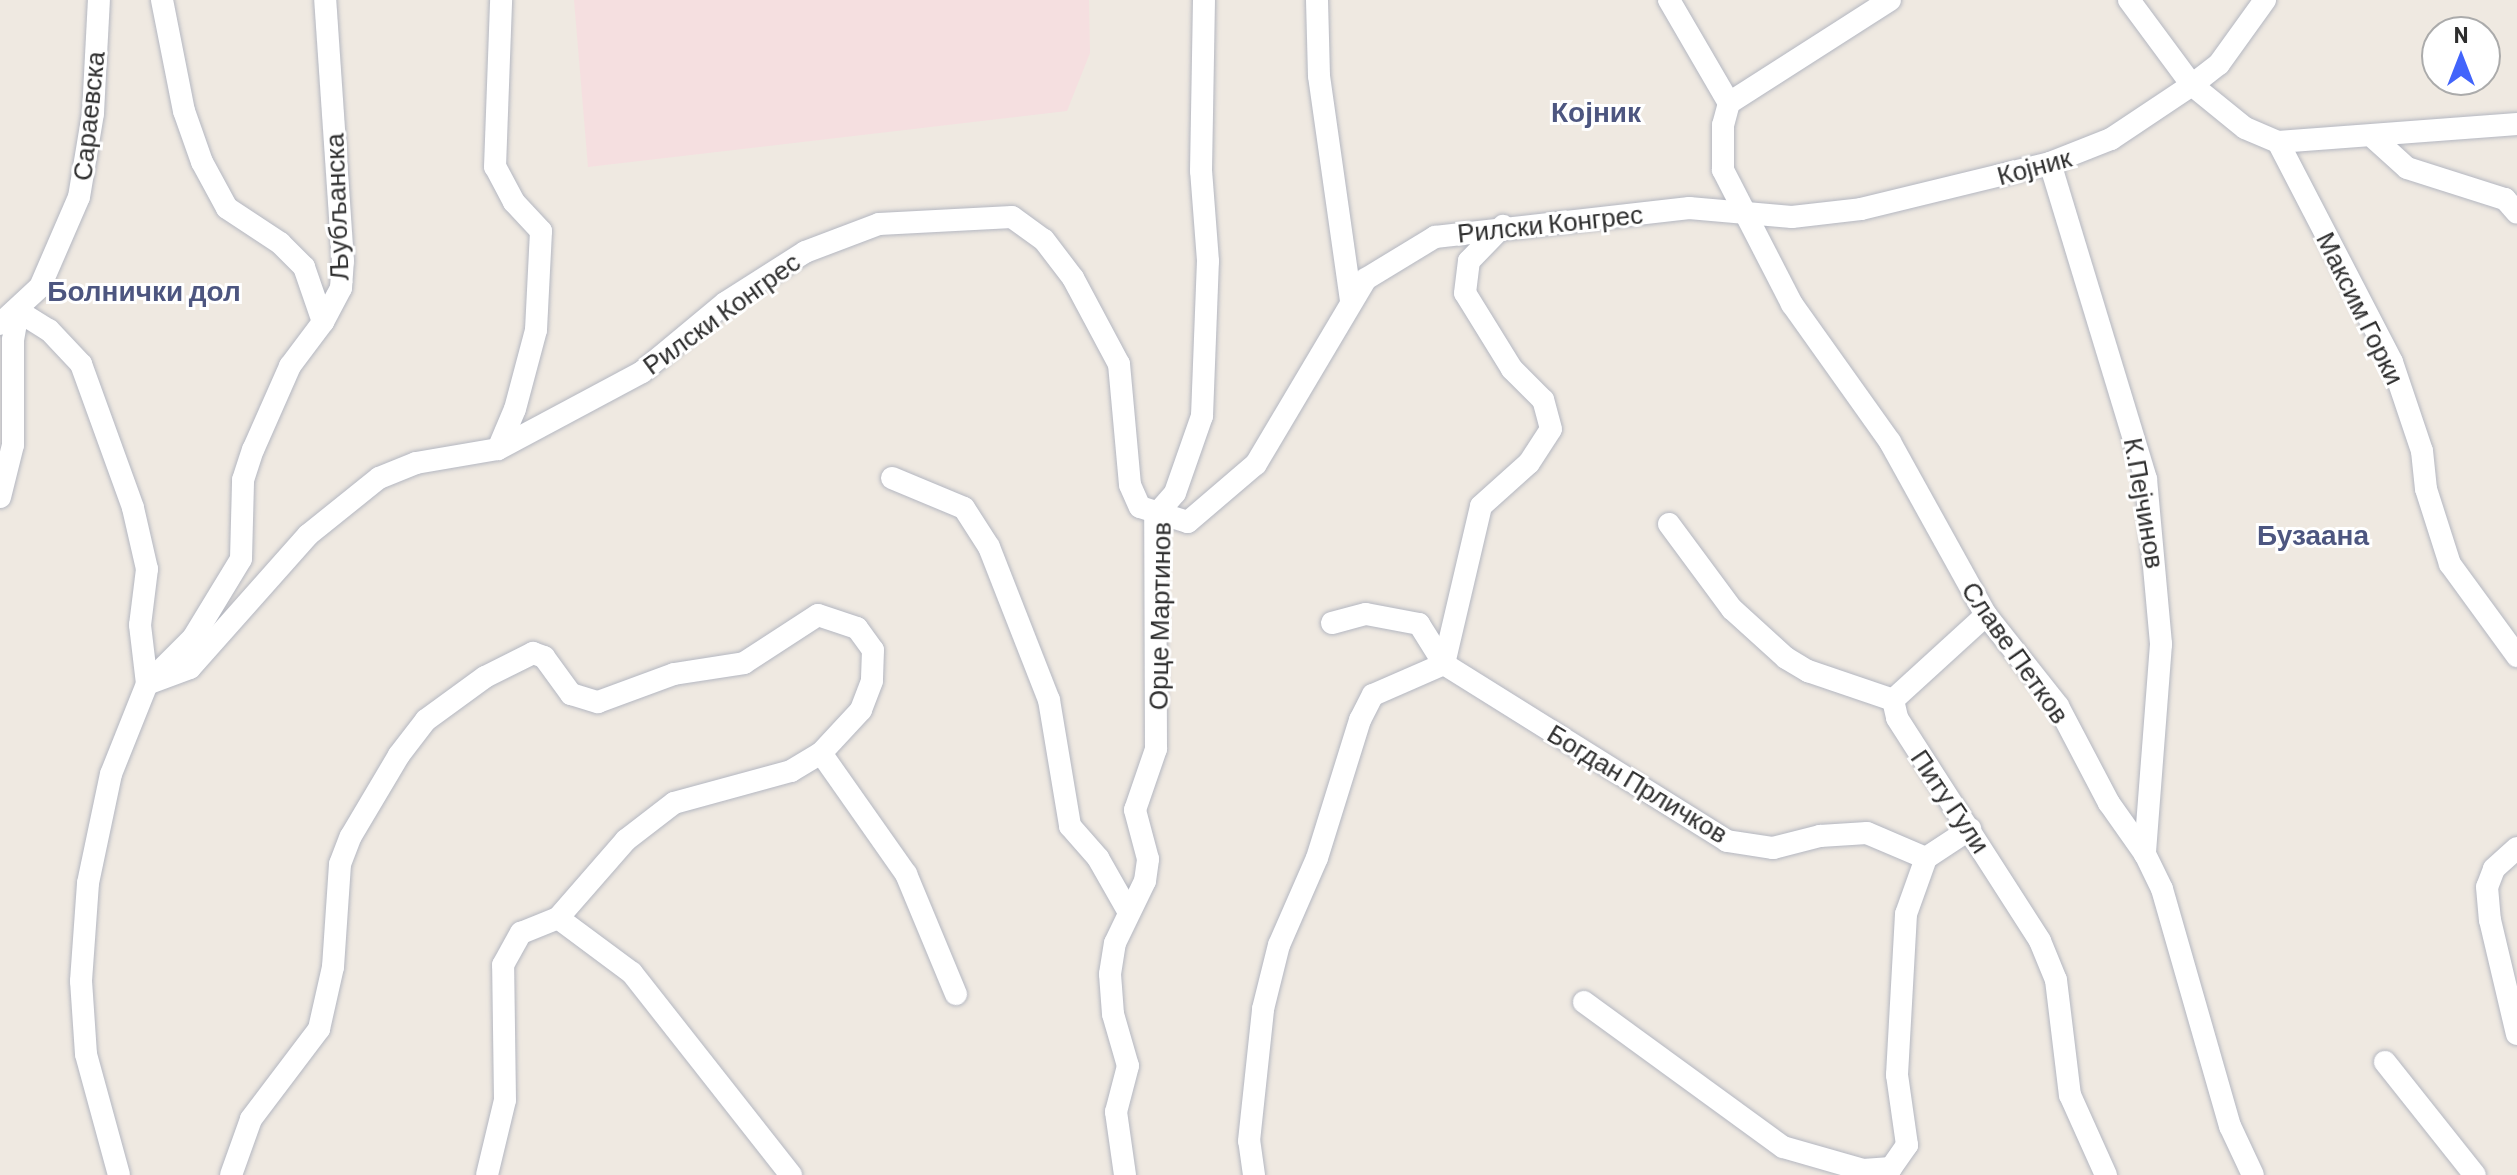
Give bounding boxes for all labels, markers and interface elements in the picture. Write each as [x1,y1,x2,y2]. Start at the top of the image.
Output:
north arrow [2421,16,2501,96]
text: N [2454,21,2468,47]
street label: Сараевска [66,50,110,182]
district label: Којник [1551,94,1641,128]
street label: Љубљанска [318,133,354,281]
street label: Којник [1993,141,2075,191]
street label: Рилски Конгрес [1456,198,1644,248]
street label: Максим Горки [2311,227,2411,389]
street label: Рилски Конгрес [636,246,806,380]
district label: Болнички дол [47,273,241,307]
street label: К.Пејчинов [2118,435,2172,571]
district label: Бузаана [2257,517,2369,551]
street label: Орце Мартинов [1142,522,1176,710]
street label: Славе Петков [1956,575,2076,729]
street label: Богдан Прличков [1542,717,1734,849]
street label: Питу Гули [1905,743,1997,859]

